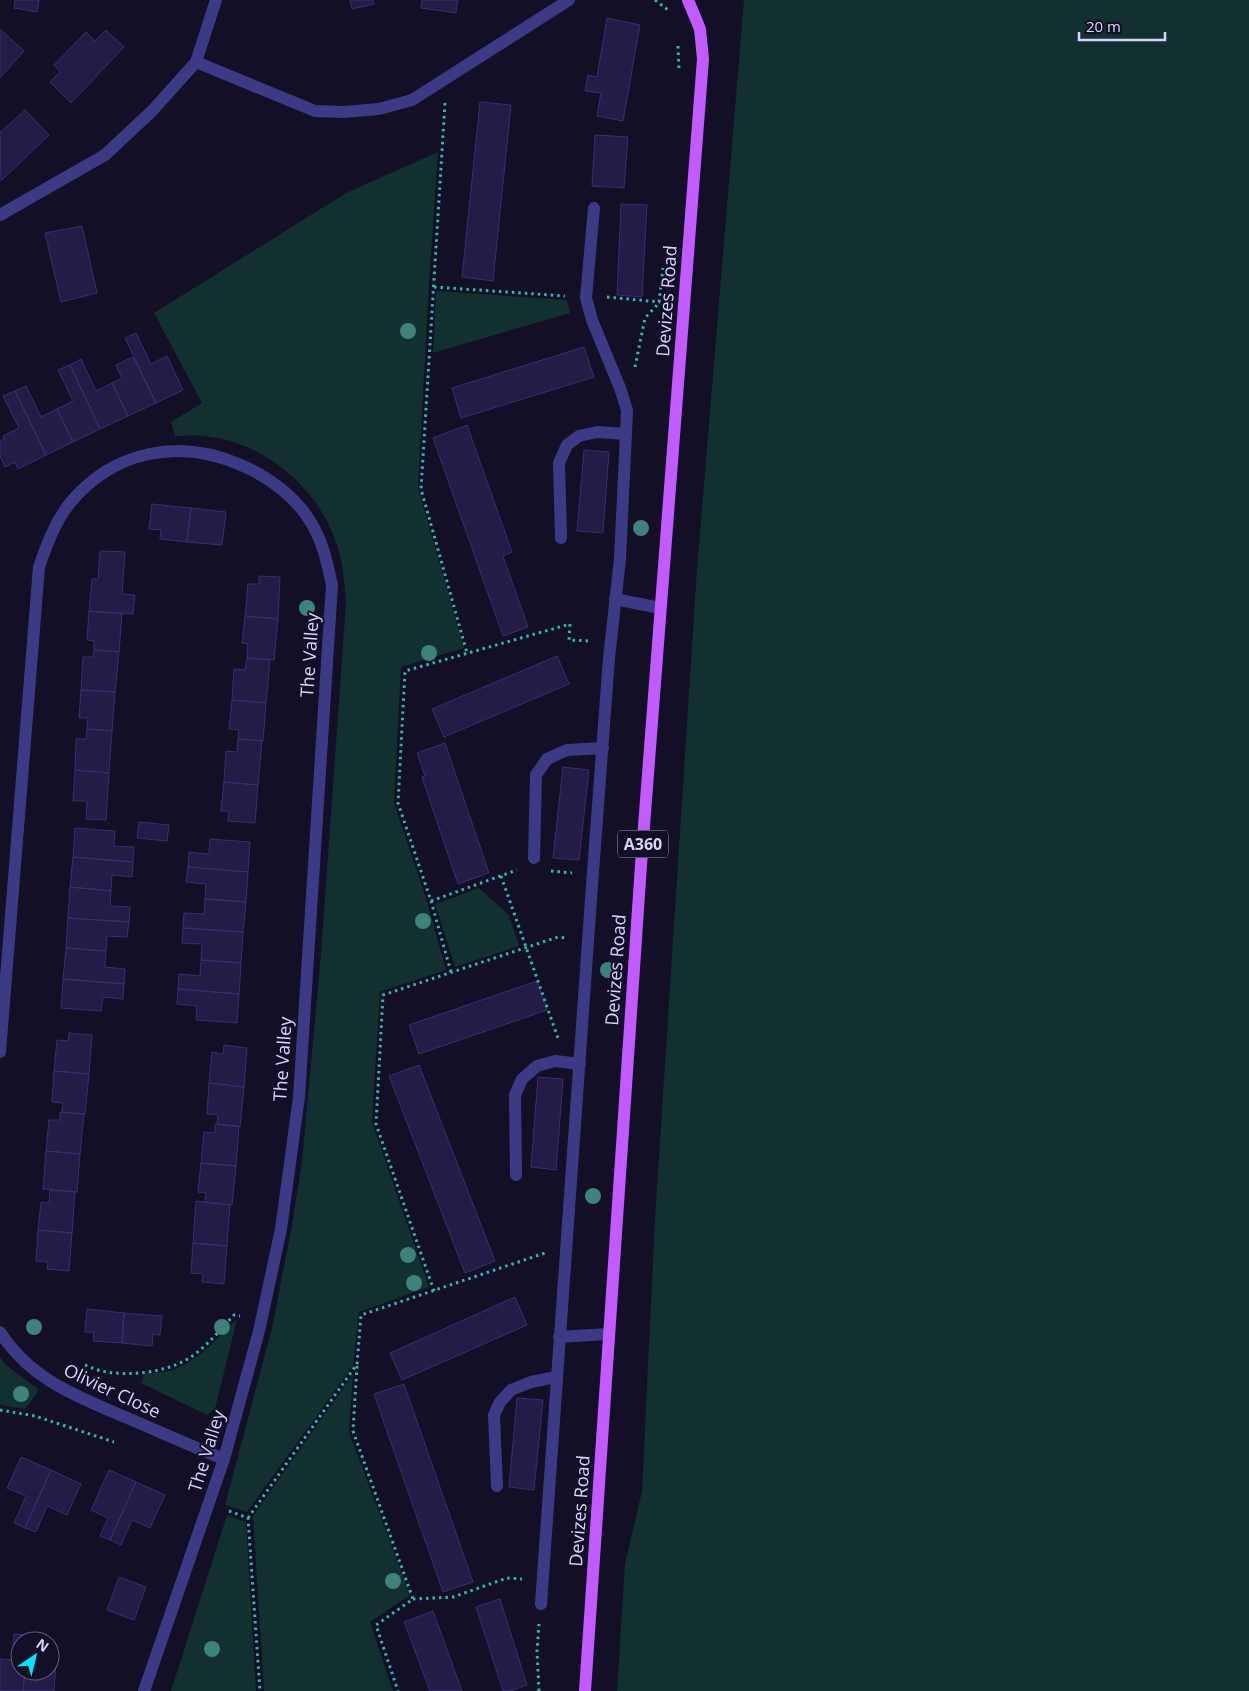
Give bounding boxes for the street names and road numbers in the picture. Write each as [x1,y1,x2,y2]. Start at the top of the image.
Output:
street label: Devizes Road [650,244,682,357]
street label: The Valley [294,611,324,698]
road number: A360 [618,831,668,858]
street label: Devizes Road [599,913,631,1026]
street label: The Valley [267,1015,297,1102]
street label: Olivier Close [60,1357,165,1423]
street label: The Valley [182,1406,230,1495]
street label: Devizes Road [563,1454,595,1567]

